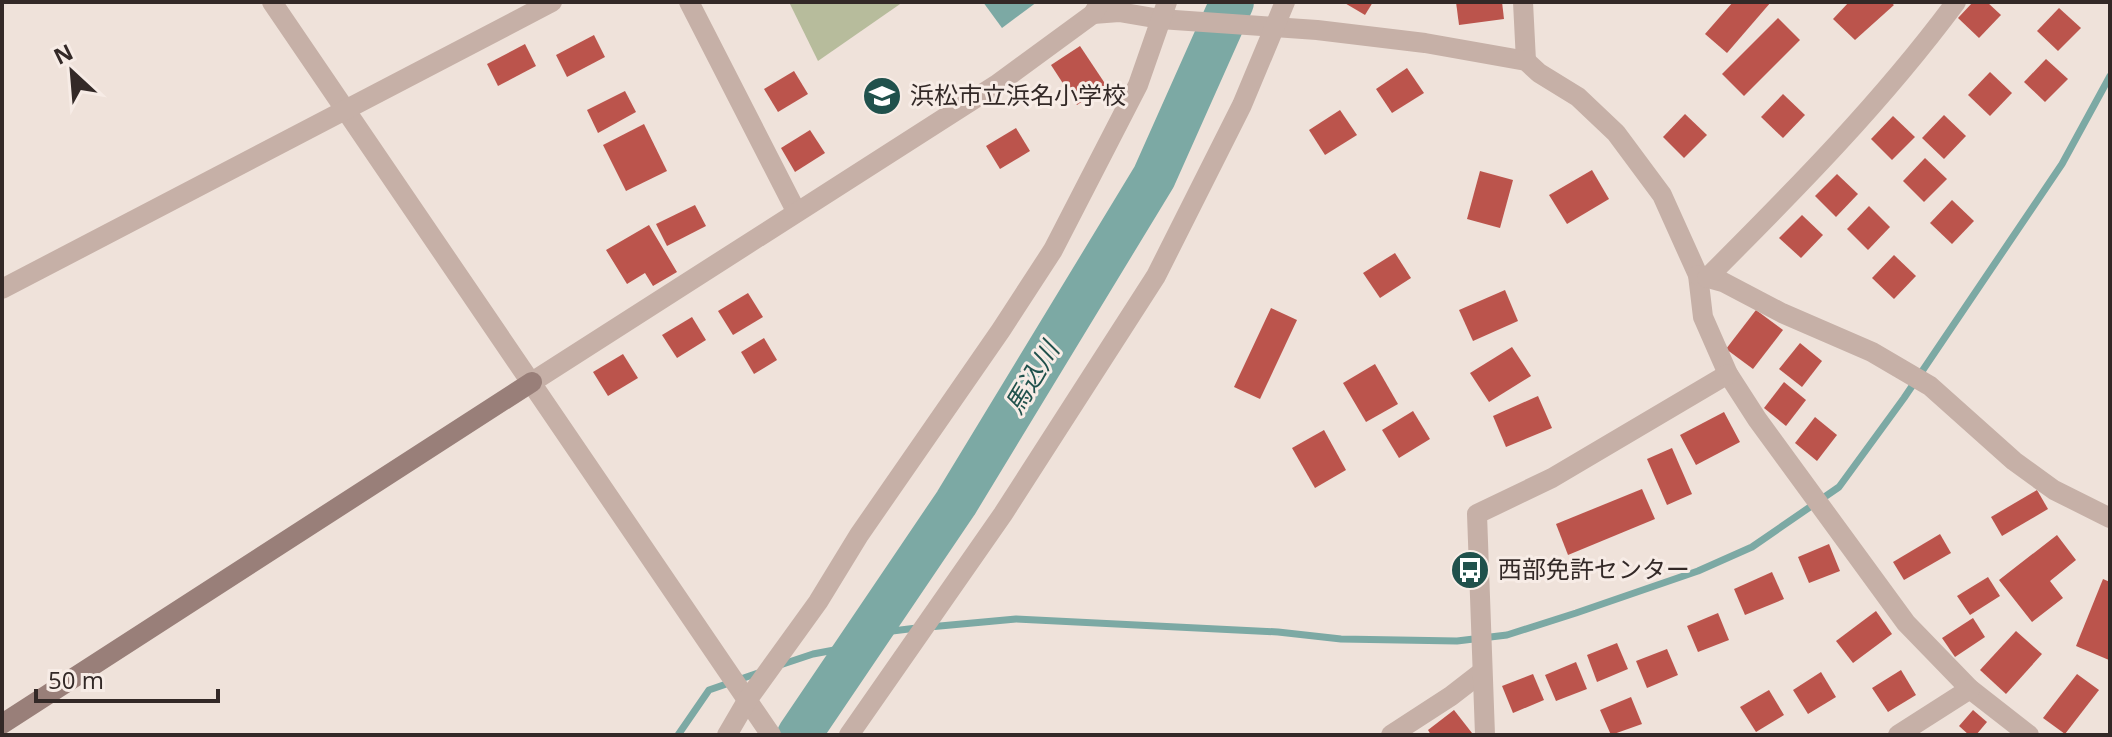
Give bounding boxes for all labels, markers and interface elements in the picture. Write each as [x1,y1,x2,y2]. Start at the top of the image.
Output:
north arrow [32,32,112,112]
text: N [48,36,77,71]
school or university icon: 浜松市立浜名小学校 [861,75,903,117]
place label: 浜松市立浜名小学校 [910,78,1126,111]
water label: 馬込川 [996,332,1068,420]
bus stop icon: 西部免許センター [1449,549,1491,591]
place label: 西部免許センター [1498,552,1690,585]
scale bar [36,653,218,703]
text: 50 m [48,663,104,696]

